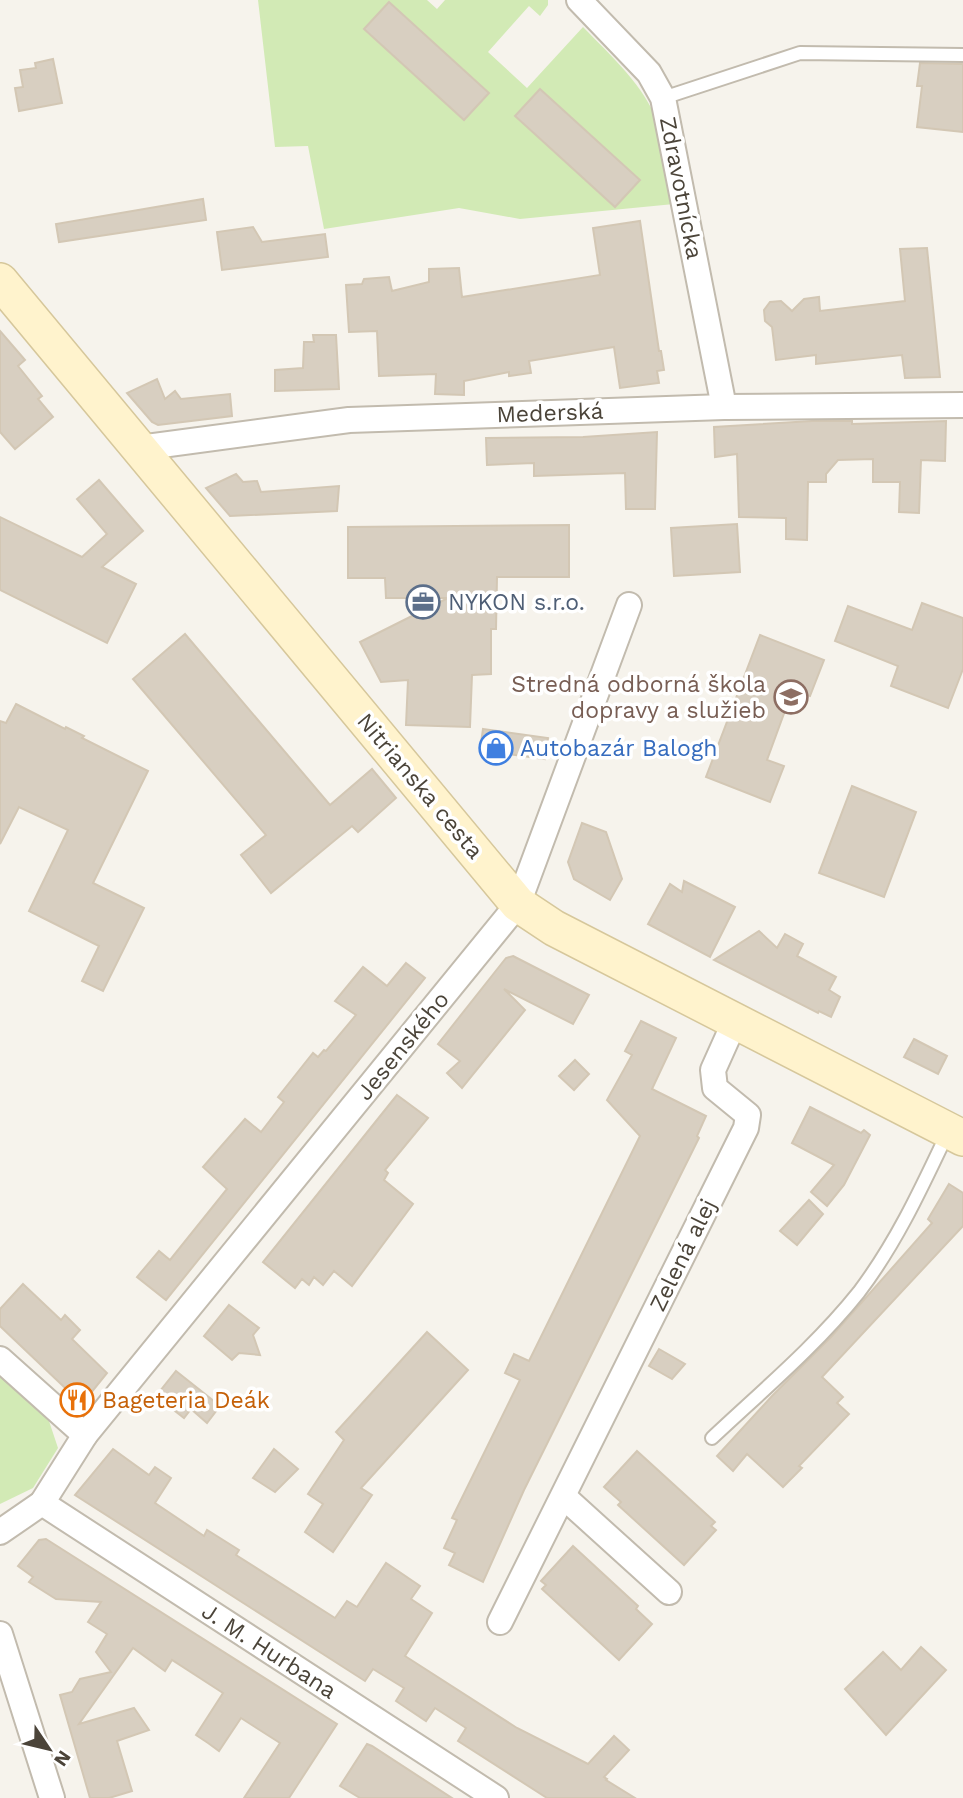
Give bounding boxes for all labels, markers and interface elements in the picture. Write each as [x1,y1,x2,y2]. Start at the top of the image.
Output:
street label: Zdravotnícka [654,115,708,261]
street label: Mederská [496,398,604,428]
office icon: NYKON s.r.o. [404,583,442,621]
place label: NYKON s.r.o. [448,589,585,616]
place label: Stredná odborná škola dopravy a služieb [511,671,766,724]
school or university icon: Stredná odborná škola dopravy a služieb [772,678,810,716]
street label: Nitrianska cesta [351,708,489,864]
shop icon: Autobazár Balogh [477,729,515,767]
place label: Autobazár Balogh [520,735,717,762]
street label: Jesenského [351,986,455,1106]
street label: Zelená alej [644,1194,722,1316]
restaurant icon: Bageteria Deák [58,1381,96,1419]
place label: Bageteria Deák [102,1387,270,1414]
street label: J. M. Hurbana [197,1597,341,1705]
north arrow [14,1714,84,1784]
text: N [49,1746,76,1771]

